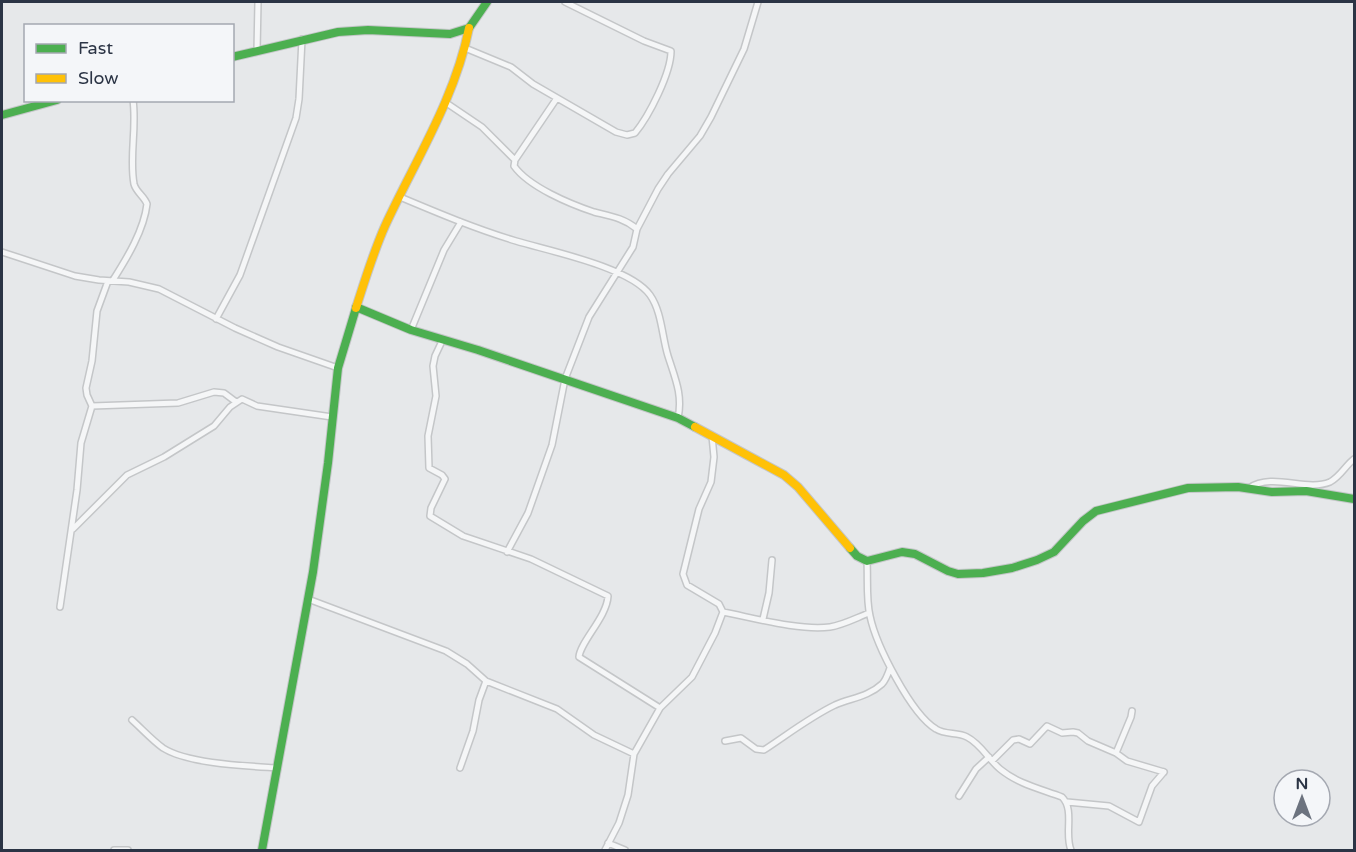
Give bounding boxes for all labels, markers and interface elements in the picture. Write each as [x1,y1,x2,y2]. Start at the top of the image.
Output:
legend [24,24,234,102]
text: Fast [78,37,113,59]
text: Slow [78,67,119,89]
north arrow [1272,768,1332,828]
text: N [1296,774,1308,794]

